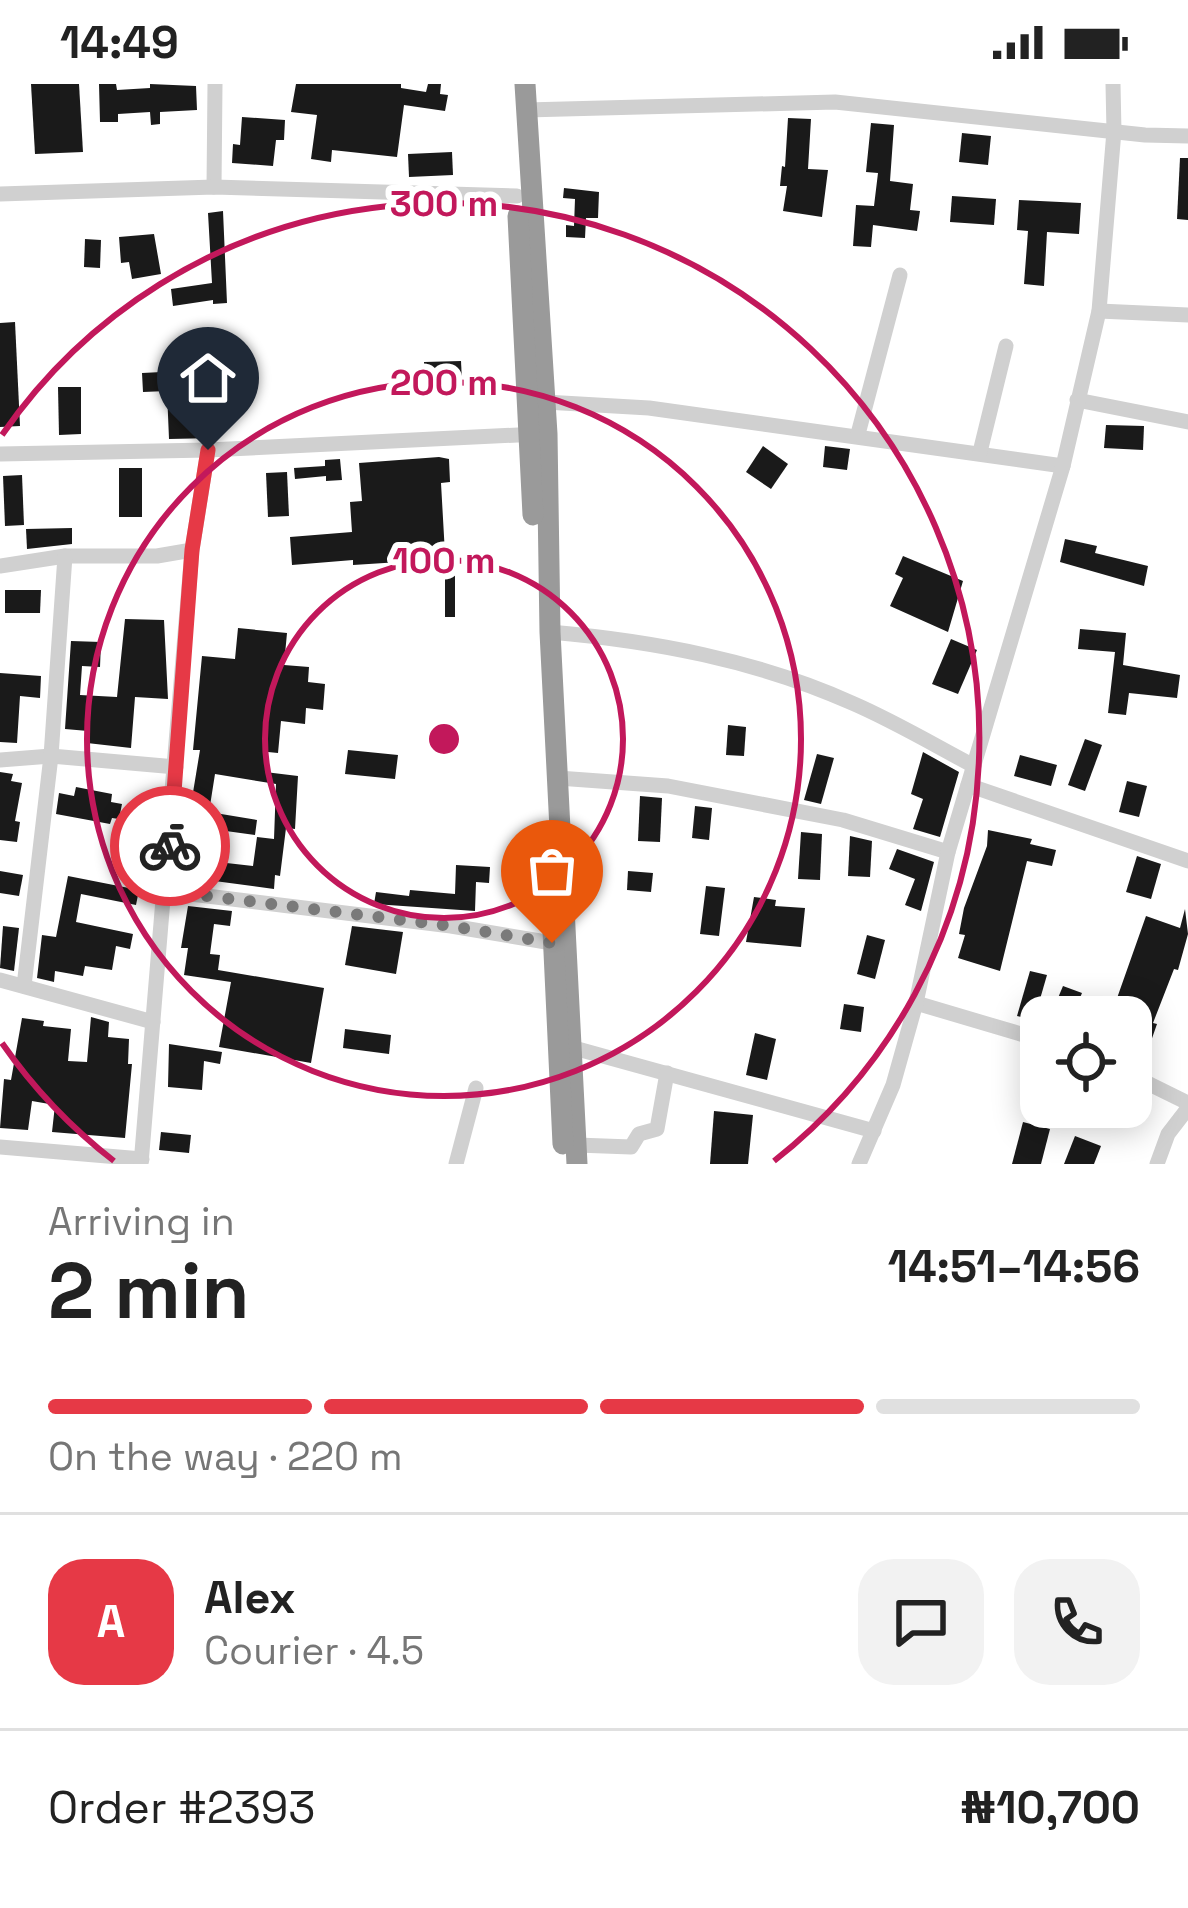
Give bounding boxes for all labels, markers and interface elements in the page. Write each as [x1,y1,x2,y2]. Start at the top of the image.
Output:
text: 14:49 [60,14,179,71]
text: 300 m [390,181,498,227]
pin [157,327,259,450]
icon: home [175,345,241,411]
text: 200 m [390,360,498,406]
text: 100 m [393,538,495,584]
centre of rings [423,718,465,760]
courier [110,786,230,906]
icon: bike [137,813,203,879]
pin [501,820,603,943]
icon: bag [519,838,585,904]
map controls [1020,996,1152,1128]
button: locate [1020,996,1152,1128]
text: Arriving in [48,1197,235,1246]
text: 14:51–14:56 [888,1238,1140,1295]
text: 2 min [48,1241,250,1341]
text: On the way · 220 m [48,1432,403,1481]
button: chat [858,1559,984,1685]
button: phone [1014,1559,1140,1685]
text: Alex [204,1569,296,1626]
text: A [97,1593,125,1650]
text: Courier · 4.5 [204,1626,424,1675]
text: Order #2393 [48,1779,316,1836]
text: ₦10,700 [960,1779,1140,1836]

